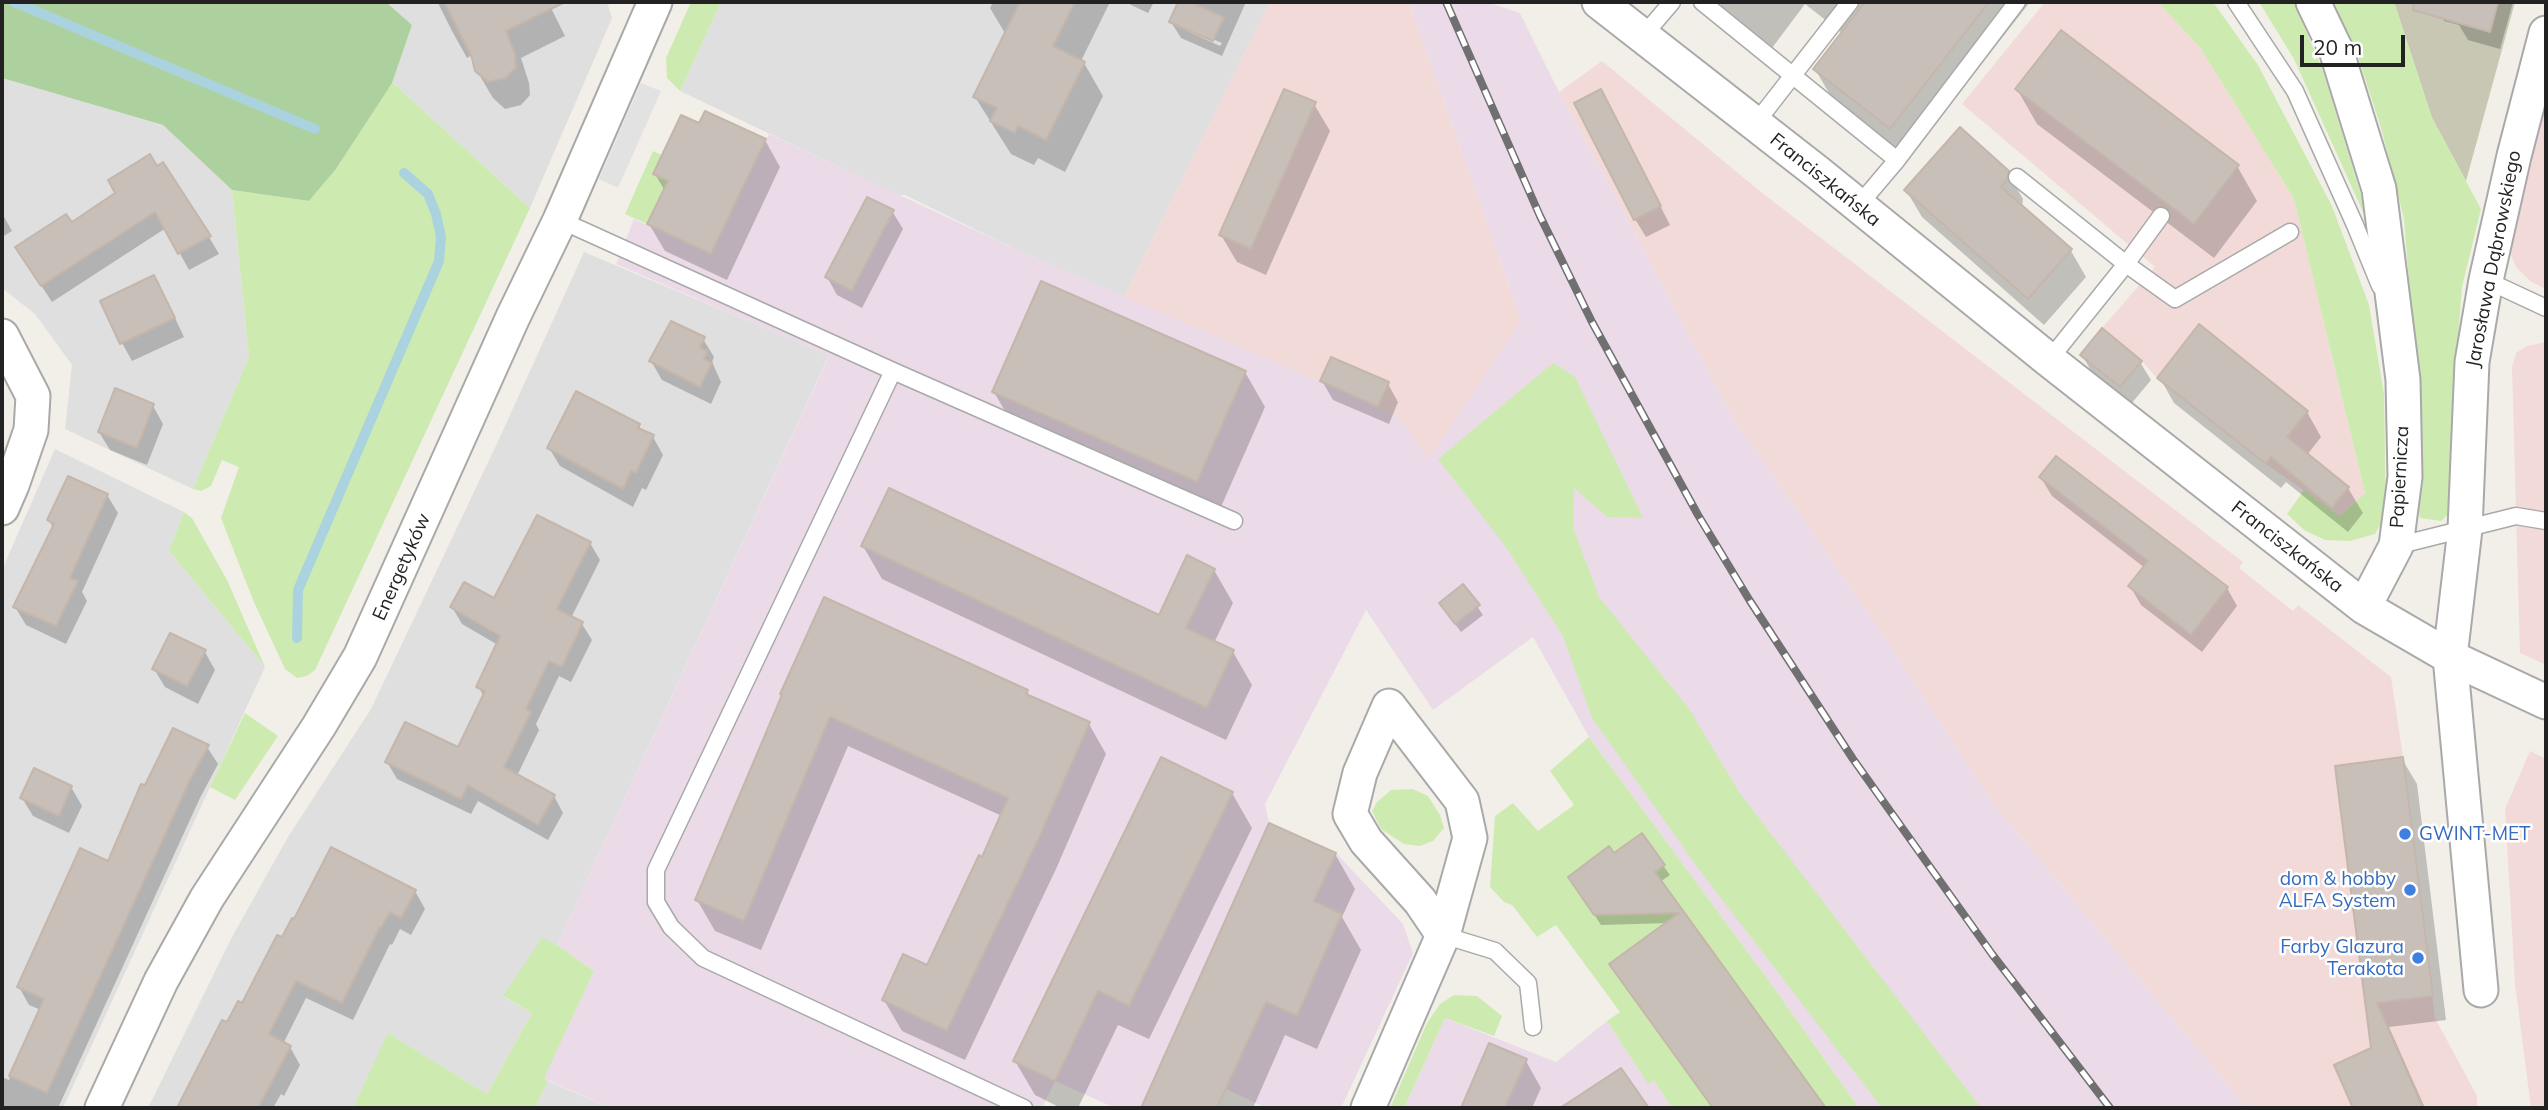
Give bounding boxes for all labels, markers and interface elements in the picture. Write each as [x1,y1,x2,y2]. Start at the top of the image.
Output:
scale bar [2303,21,2408,65]
text: 20 m [2313,34,2362,60]
street label: Franciszkańska [1765,128,1885,232]
street label: Jarosława Dąbrowskiego [2462,149,2526,369]
street label: Papiernicza [2386,425,2414,529]
street label: Franciszkańska [2227,496,2347,598]
street label: Energetyków [368,510,436,624]
place label: GWINT-MET [2419,823,2530,845]
marker: GWINT-MET [2397,826,2413,842]
place label: dom & hobby ALFA System [2279,868,2396,912]
marker: dom & hobby ALFA System [2402,882,2418,898]
place label: Farby Glazura Terakota [2280,936,2404,980]
marker: Farby Glazura Terakota [2410,950,2426,966]

